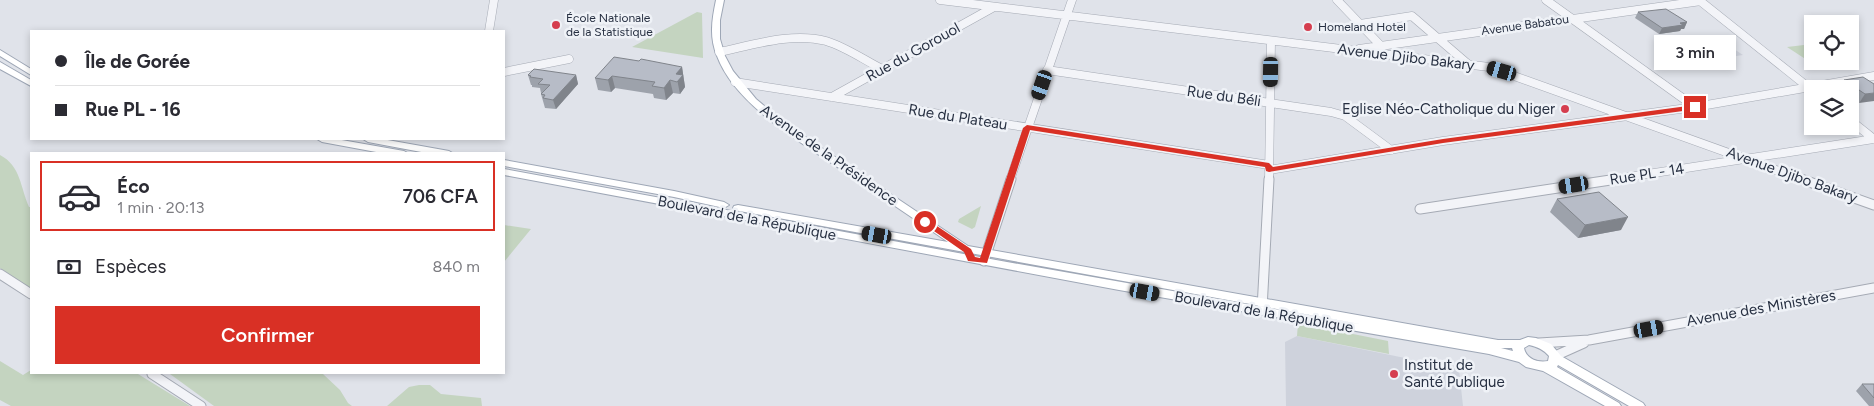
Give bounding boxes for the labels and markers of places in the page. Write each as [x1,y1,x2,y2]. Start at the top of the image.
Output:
place label: École Nationale de la Statistique [566,11,653,39]
marker: École Nationale de la Statistique [550,19,562,31]
place label: Homeland Hotel [1318,20,1406,34]
marker: Homeland Hotel [1302,21,1314,33]
place label: Eglise Néo-Catholique du Niger [1342,100,1555,118]
marker: Eglise Néo-Catholique du Niger [1559,103,1571,115]
place label: Institut de Santé Publique [1404,356,1505,391]
marker: Institut de Santé Publique [1388,368,1400,380]

